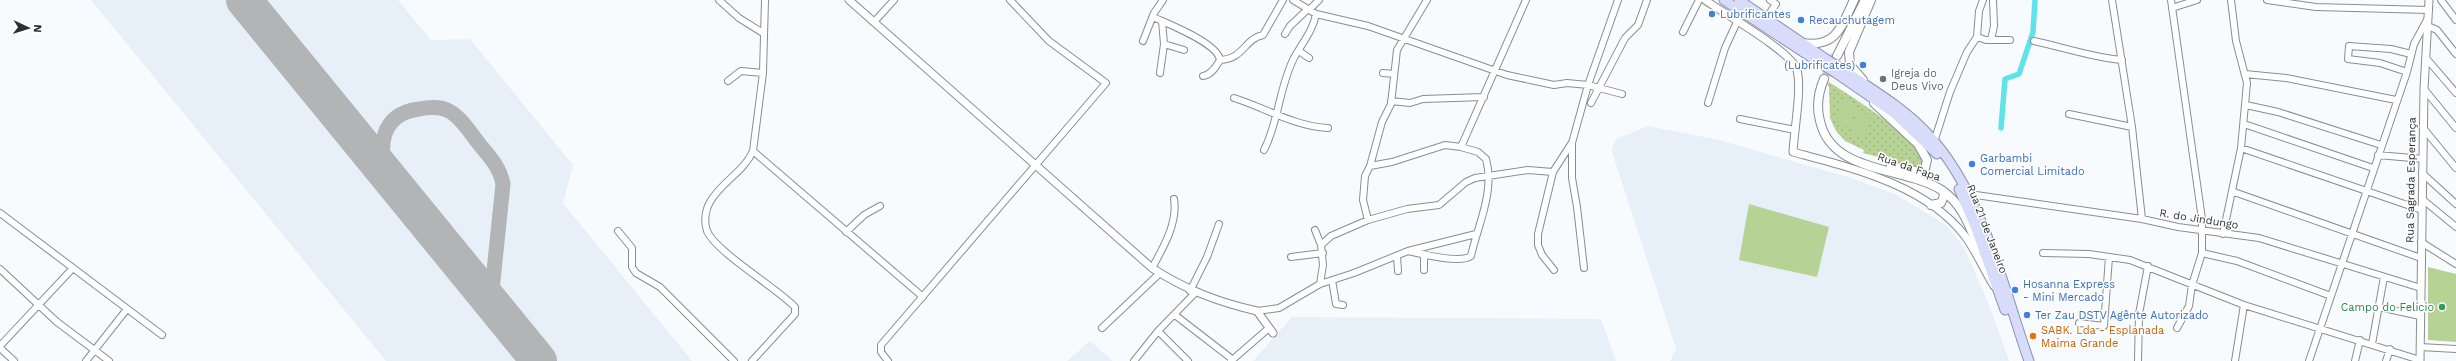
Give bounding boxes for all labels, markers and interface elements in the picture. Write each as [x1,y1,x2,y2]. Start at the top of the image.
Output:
north arrow [8,8,48,48]
place label: Lubrificantes [1720,8,1791,21]
marker: Lubrificantes [1707,9,1717,19]
place label: Recauchutagem [1809,14,1895,27]
marker: Recauchutagem [1796,15,1806,25]
text: N [31,24,44,33]
place label: (Lubrificates) [1784,59,1855,72]
marker: (Lubrificates) [1858,60,1868,70]
place label: Igreja do Deus Vivo [1891,67,1944,93]
marker: Igreja do Deus Vivo [1878,74,1888,84]
street label: Rua Sagrada Esperança [2403,117,2419,243]
street label: Rua da Fapa [1876,150,1942,184]
place label: Garbambi Comercial Limitado [1980,152,2085,178]
marker: Garbambi Comercial Limitado [1967,159,1977,169]
street label: Rua 21 de Janeiro [1964,183,2010,275]
street label: R. do Jindungo [2159,206,2239,232]
place label: Hosanna Express - Mini Mercado [2023,278,2115,304]
marker: Hosanna Express - Mini Mercado [2010,285,2020,295]
place label: Campo do Felício [2341,301,2434,314]
marker: Campo do Felício [2437,302,2447,312]
place label: Ter Zau DSTV Agênte Autorizado [2035,309,2208,322]
marker: Ter Zau DSTV Agênte Autorizado [2022,310,2032,320]
place label: SABK. Lda - Esplanada Maima Grande [2041,324,2164,350]
marker: SABK. Lda - Esplanada Maima Grande [2028,331,2038,341]

